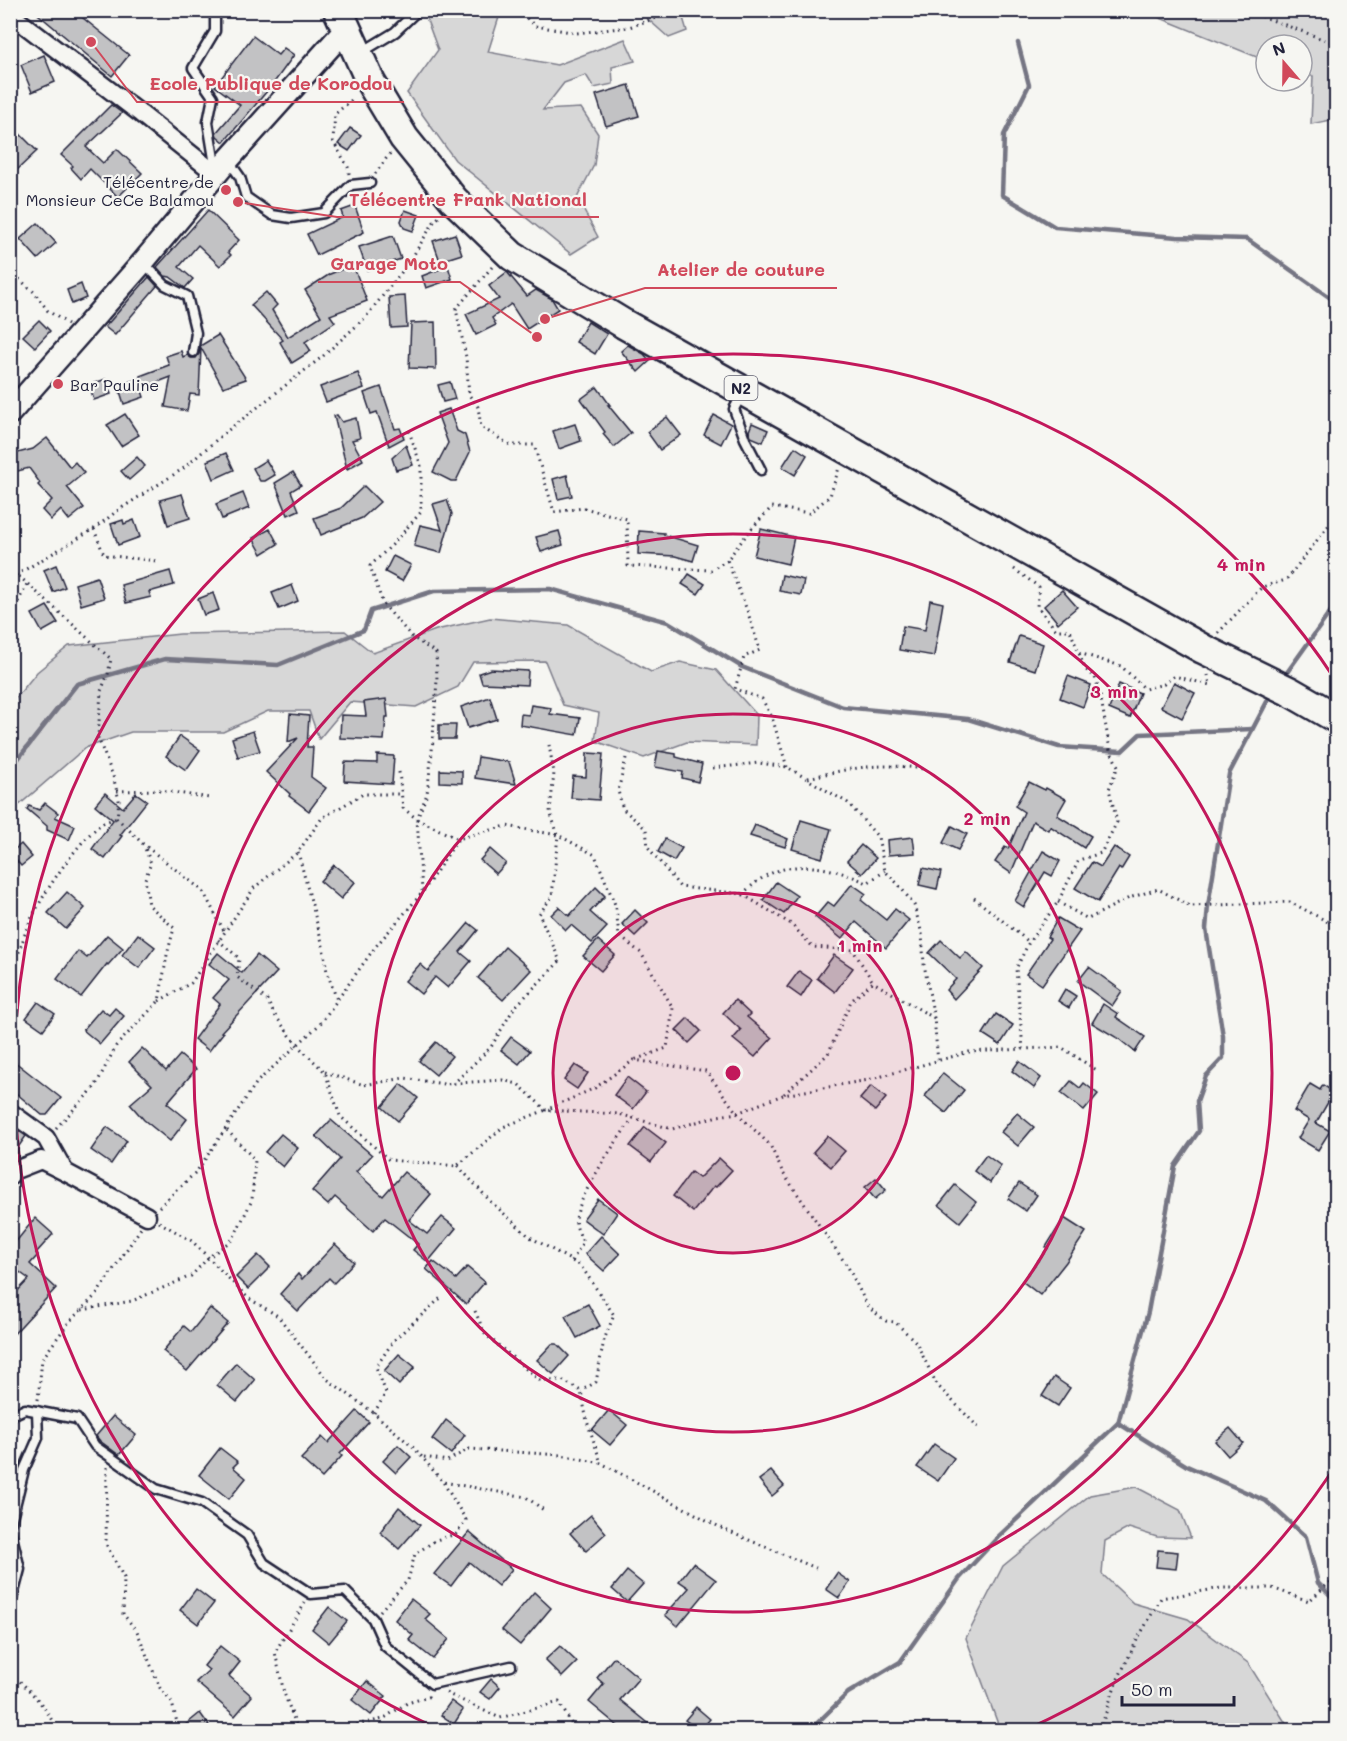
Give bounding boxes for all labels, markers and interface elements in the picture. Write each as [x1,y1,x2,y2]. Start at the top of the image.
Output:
north arrow [1254,33,1314,93]
text: N [1269,36,1288,60]
callout: Ecole Publique de Korodou [137,66,404,102]
text: Ecole Publique de Korodou [149,71,393,95]
place label: Télécentre de Monsieur CeCe Balamou [26,171,214,210]
callout: Télécentre Frank National [337,181,599,217]
marker: Télécentre de Monsieur CeCe Balamou [219,183,233,197]
text: Télécentre Frank National [349,187,587,211]
callout: Garage Moto [318,246,460,282]
text: Garage Moto [330,251,448,275]
callout: Atelier de couture [645,252,837,288]
text: Atelier de couture [657,257,825,281]
place label: Bar Pauline [70,374,159,395]
road number: N2 [724,376,758,400]
marker: Bar Pauline [51,377,65,391]
text: 4 min [1217,552,1265,576]
text: 3 min [1090,679,1138,703]
text: 2 min [963,806,1011,830]
text: 1 min [837,933,883,957]
centre of rings [723,1063,743,1083]
scale bar [1122,1669,1234,1707]
text: 50 m [1131,1677,1173,1701]

